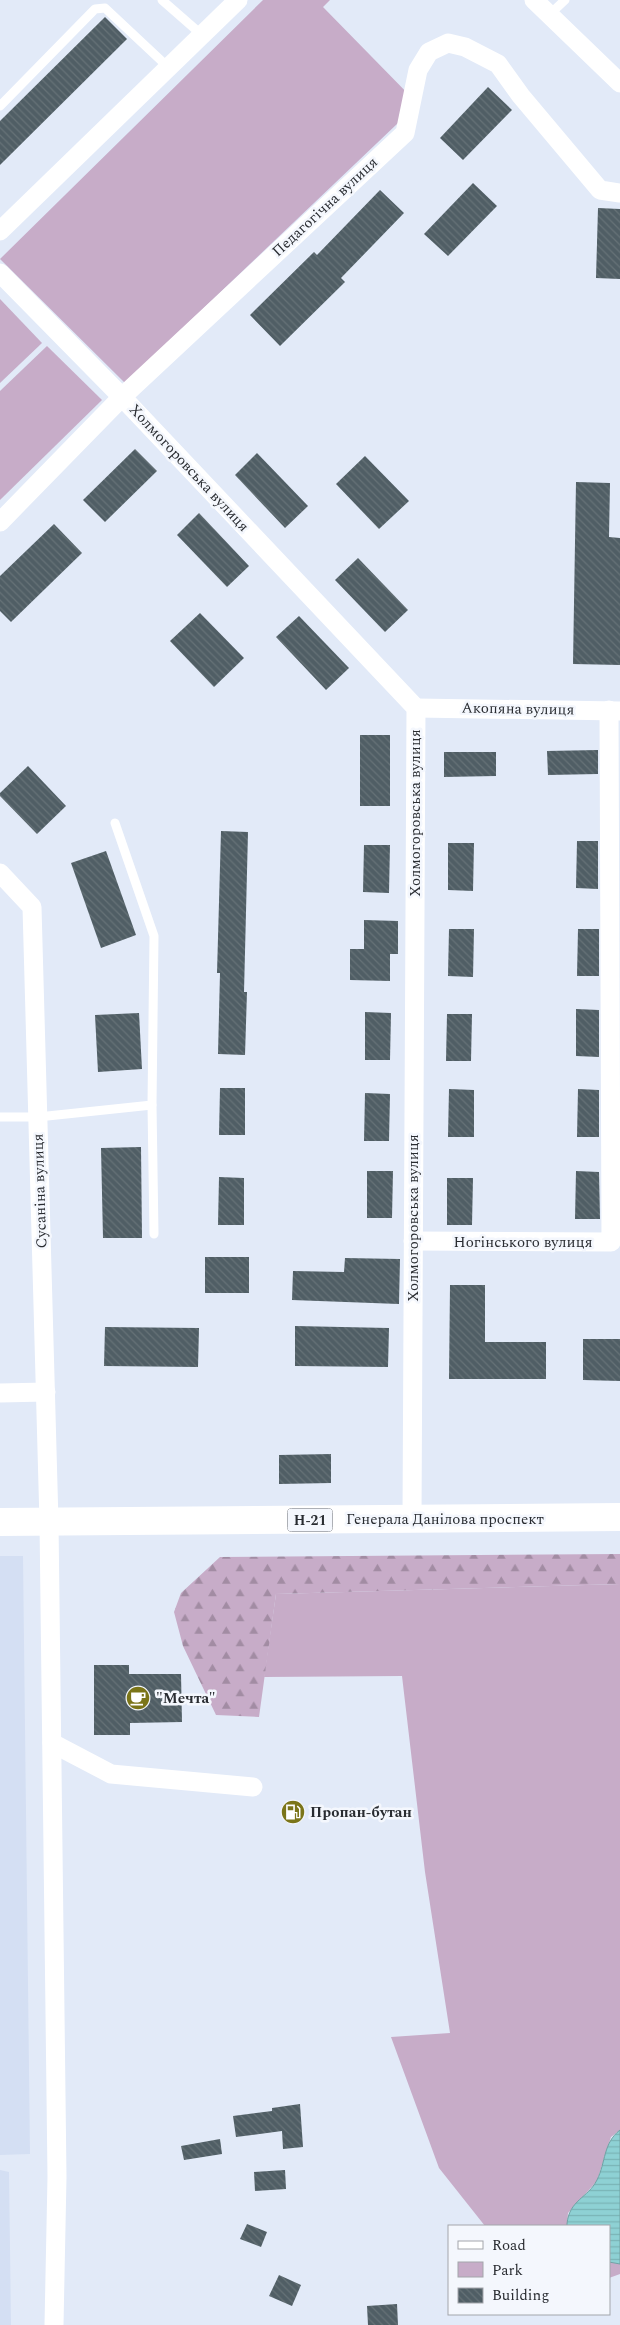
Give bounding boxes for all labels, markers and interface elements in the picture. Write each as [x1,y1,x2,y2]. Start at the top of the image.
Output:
street label: Педагогічна вулиця [267,152,383,262]
street label: Холмогоровська вулиця [123,399,255,537]
street label: Акопяна вулиця [461,697,575,721]
street label: Холмогоровська вулиця [404,729,427,897]
street label: Сусаніна вулиця [27,1133,53,1249]
street label: Холмогоровська вулиця [402,1134,425,1302]
street label: Ногінського вулиця [454,1231,592,1254]
road number: Н-21 [288,1508,332,1532]
street label: Генерала Данілова проспект [346,1508,544,1531]
cafe icon: "Мечта" [125,1685,151,1711]
place label: "Мечта" [156,1687,216,1710]
fuel station icon: Пропан-бутан [280,1799,306,1825]
place label: Пропан-бутан [310,1801,412,1824]
legend [448,2225,610,2315]
text: Road [492,2234,526,2257]
text: Park [492,2259,523,2282]
text: Building [492,2284,549,2307]

